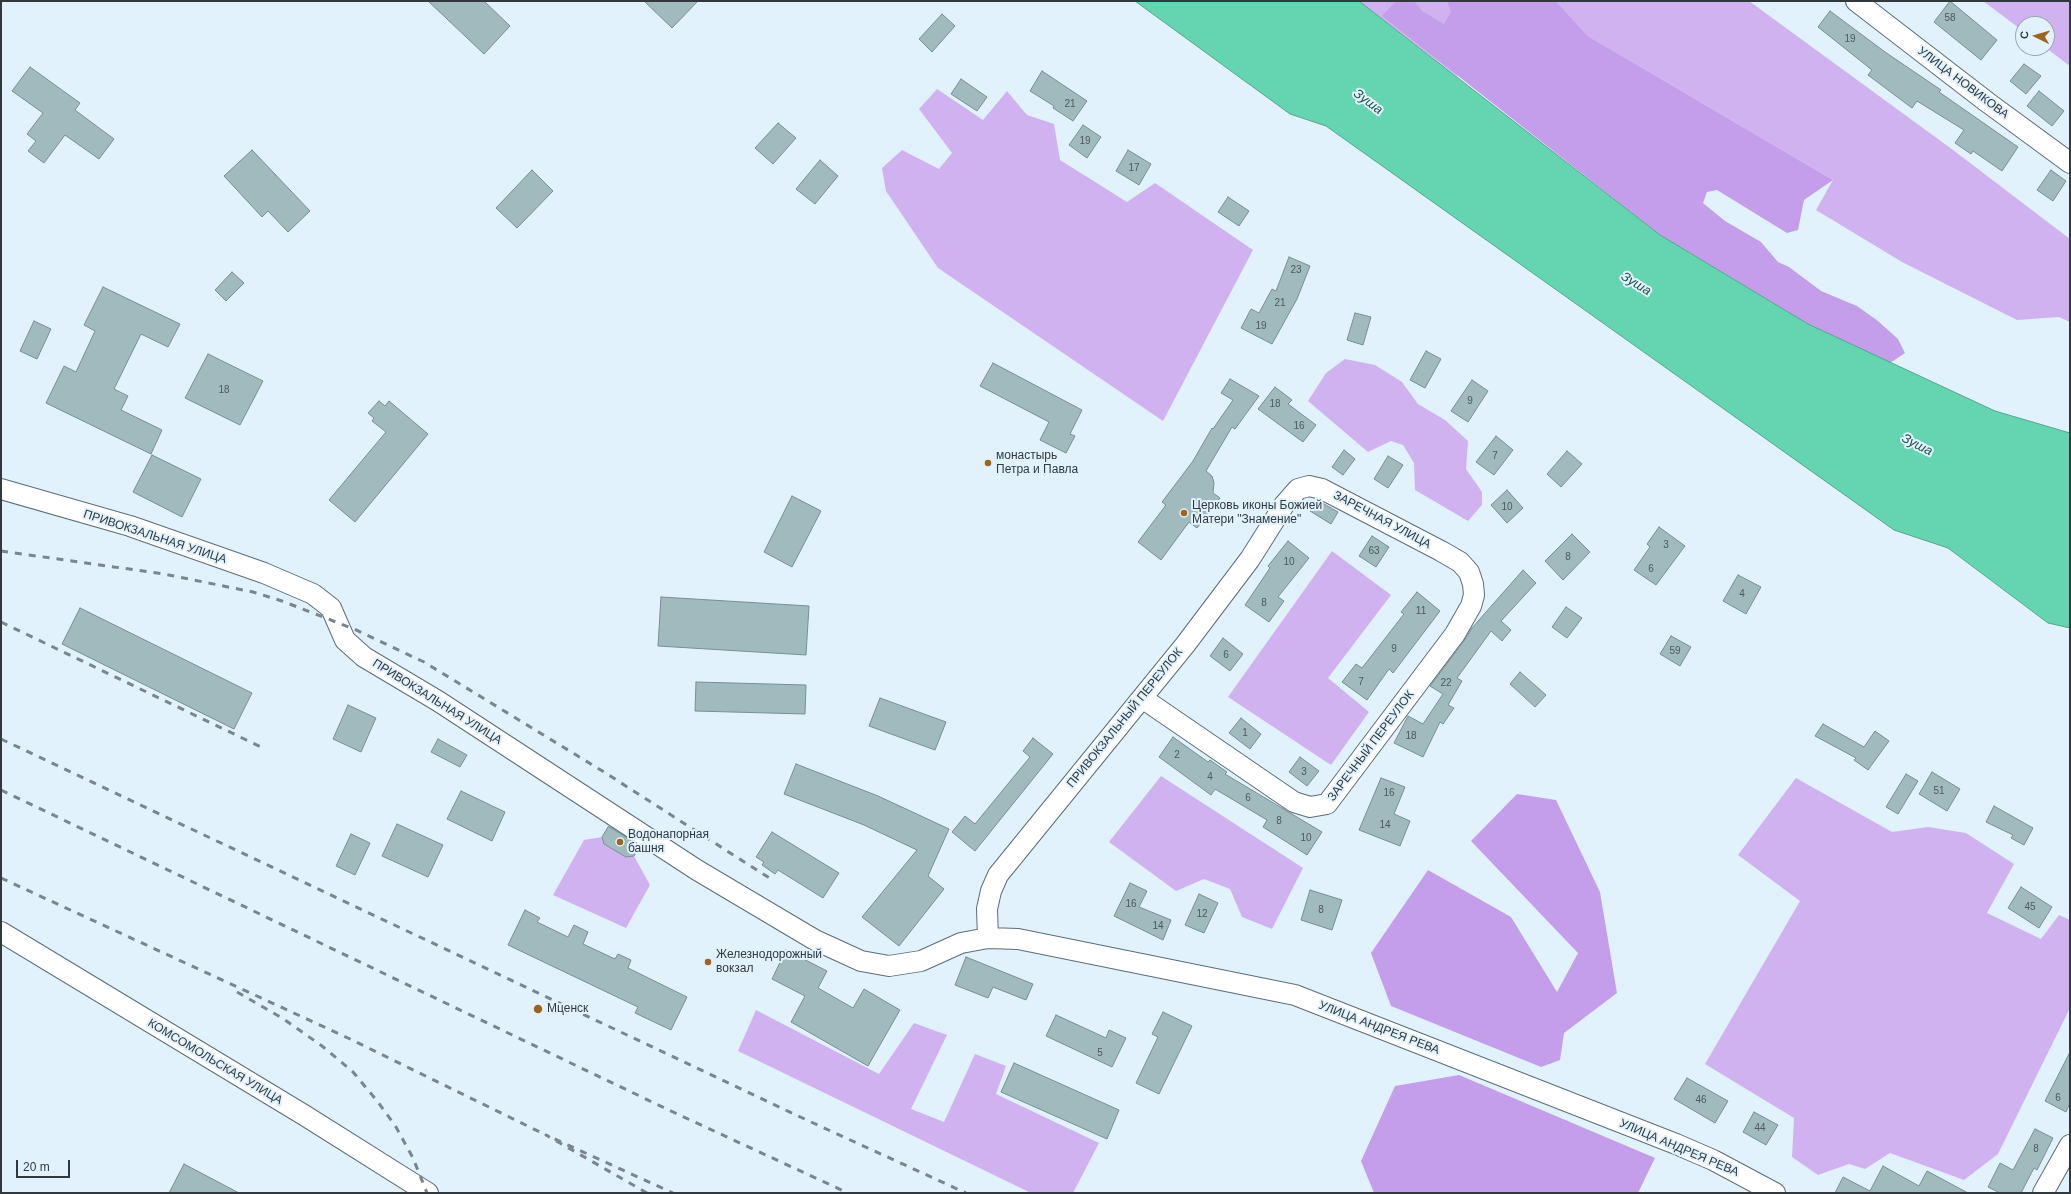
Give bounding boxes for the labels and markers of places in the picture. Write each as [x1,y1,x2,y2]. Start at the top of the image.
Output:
place label: монастырь Петра и Павла [996,449,1078,477]
marker: монастырь Петра и Павла [983,458,993,468]
place label: Церковь иконы Божией Матери "Знамение" [1192,499,1322,527]
marker: Церковь иконы Божией Матери "Знамение" [1179,508,1189,518]
place label: Водонапорная башня [628,828,709,856]
marker: Водонапорная башня [615,837,625,847]
place label: Железнодорожный вокзал [716,948,822,976]
marker: Железнодорожный вокзал [703,957,713,967]
place label: Мценск [547,1002,588,1016]
marker: Мценск [532,1003,544,1015]

